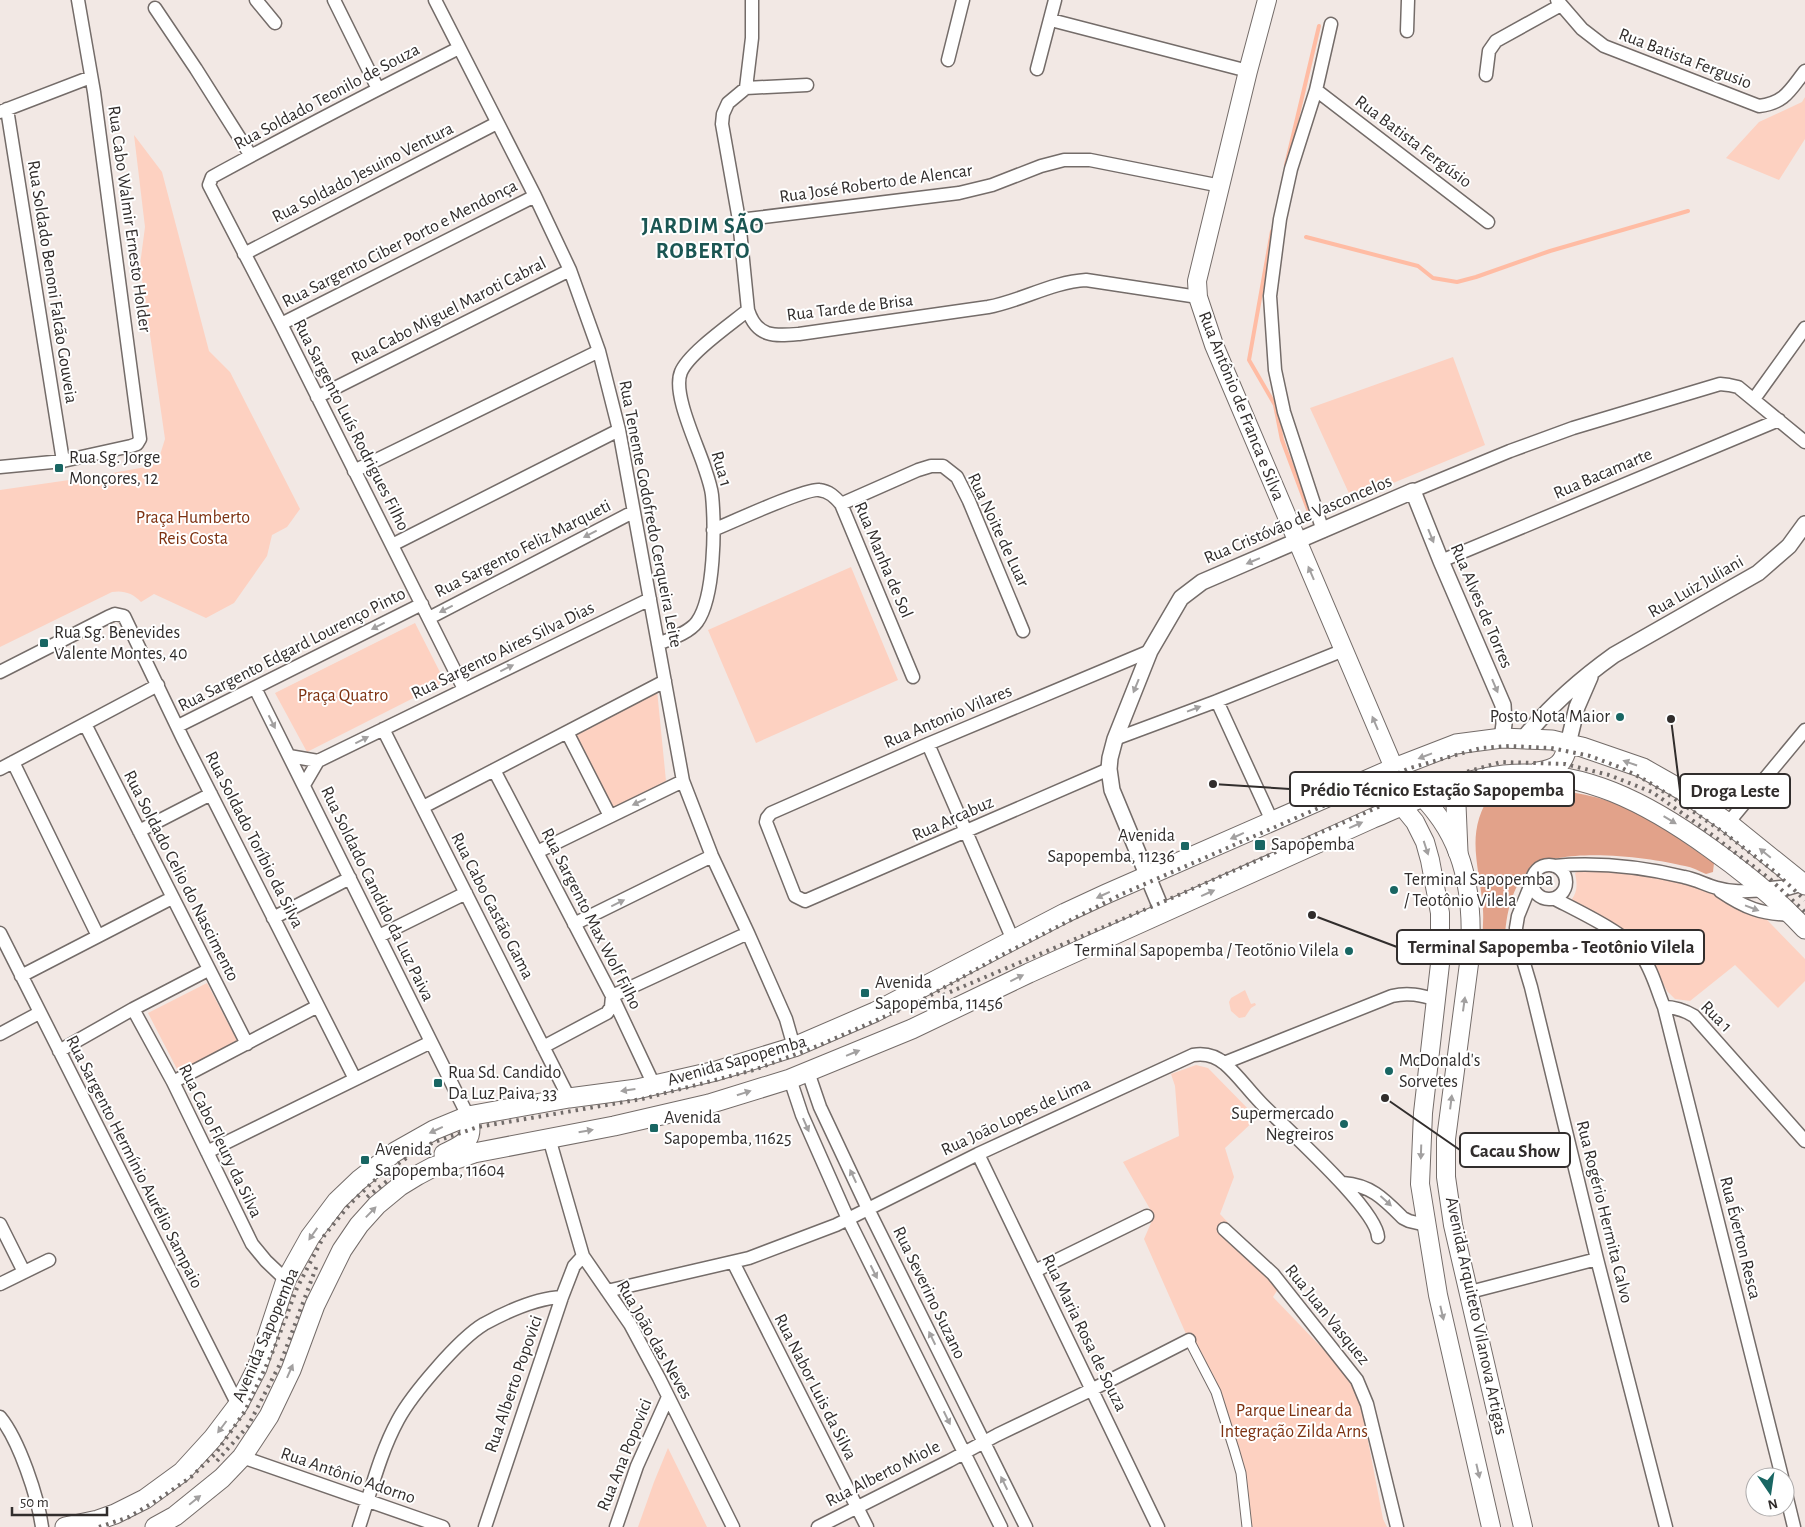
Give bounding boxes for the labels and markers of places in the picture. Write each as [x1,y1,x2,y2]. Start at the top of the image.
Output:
place label: Rua Sg. Jorge Monçores, 12 [69,449,160,488]
marker: Rua Sg. Jorge Monçores, 12 [53,462,65,474]
place label: Rua Sg. Benevides Valente Montes, 40 [54,624,188,663]
marker: Rua Sg. Benevides Valente Montes, 40 [38,637,50,649]
place label: Posto Nota Maior [1490,708,1610,726]
marker: Posto Nota Maior [1614,711,1626,723]
callout: Prédio Técnico Estação Sapopemba [1290,772,1574,806]
callout: Droga Leste [1680,774,1790,808]
place label: Avenida Sapopemba, 11236 [1048,827,1175,866]
place label: Sapopemba [1271,836,1355,854]
marker: Sapopemba [1253,838,1267,852]
marker: Avenida Sapopemba, 11236 [1179,840,1191,852]
place label: Terminal Sapopemba / Teotônio Vilela [1404,871,1553,910]
marker: Terminal Sapopemba / Teotônio Vilela [1388,884,1400,896]
callout: Terminal Sapopemba - Teotônio Vilela [1397,930,1704,964]
place label: Terminal Sapopemba / Teotõnio Vilela [1074,942,1339,960]
marker: Terminal Sapopemba / Teotõnio Vilela [1343,945,1355,957]
place label: Avenida Sapopemba, 11456 [875,974,1003,1013]
marker: Avenida Sapopemba, 11456 [859,987,871,999]
place label: McDonald's Sorvetes [1399,1052,1481,1091]
place label: Rua Sd. Candido Da Luz Paiva, 33 [448,1064,561,1103]
marker: McDonald's Sorvetes [1383,1065,1395,1077]
marker: Rua Sd. Candido Da Luz Paiva, 33 [432,1077,444,1089]
place label: Supermercado Negreiros [1231,1105,1334,1144]
place label: Avenida Sapopemba, 11625 [664,1109,792,1148]
marker: Supermercado Negreiros [1338,1118,1350,1130]
marker: Avenida Sapopemba, 11625 [648,1122,660,1134]
callout: Cacau Show [1460,1133,1570,1167]
place label: Avenida Sapopemba, 11604 [375,1141,505,1180]
marker: Avenida Sapopemba, 11604 [359,1154,371,1166]

